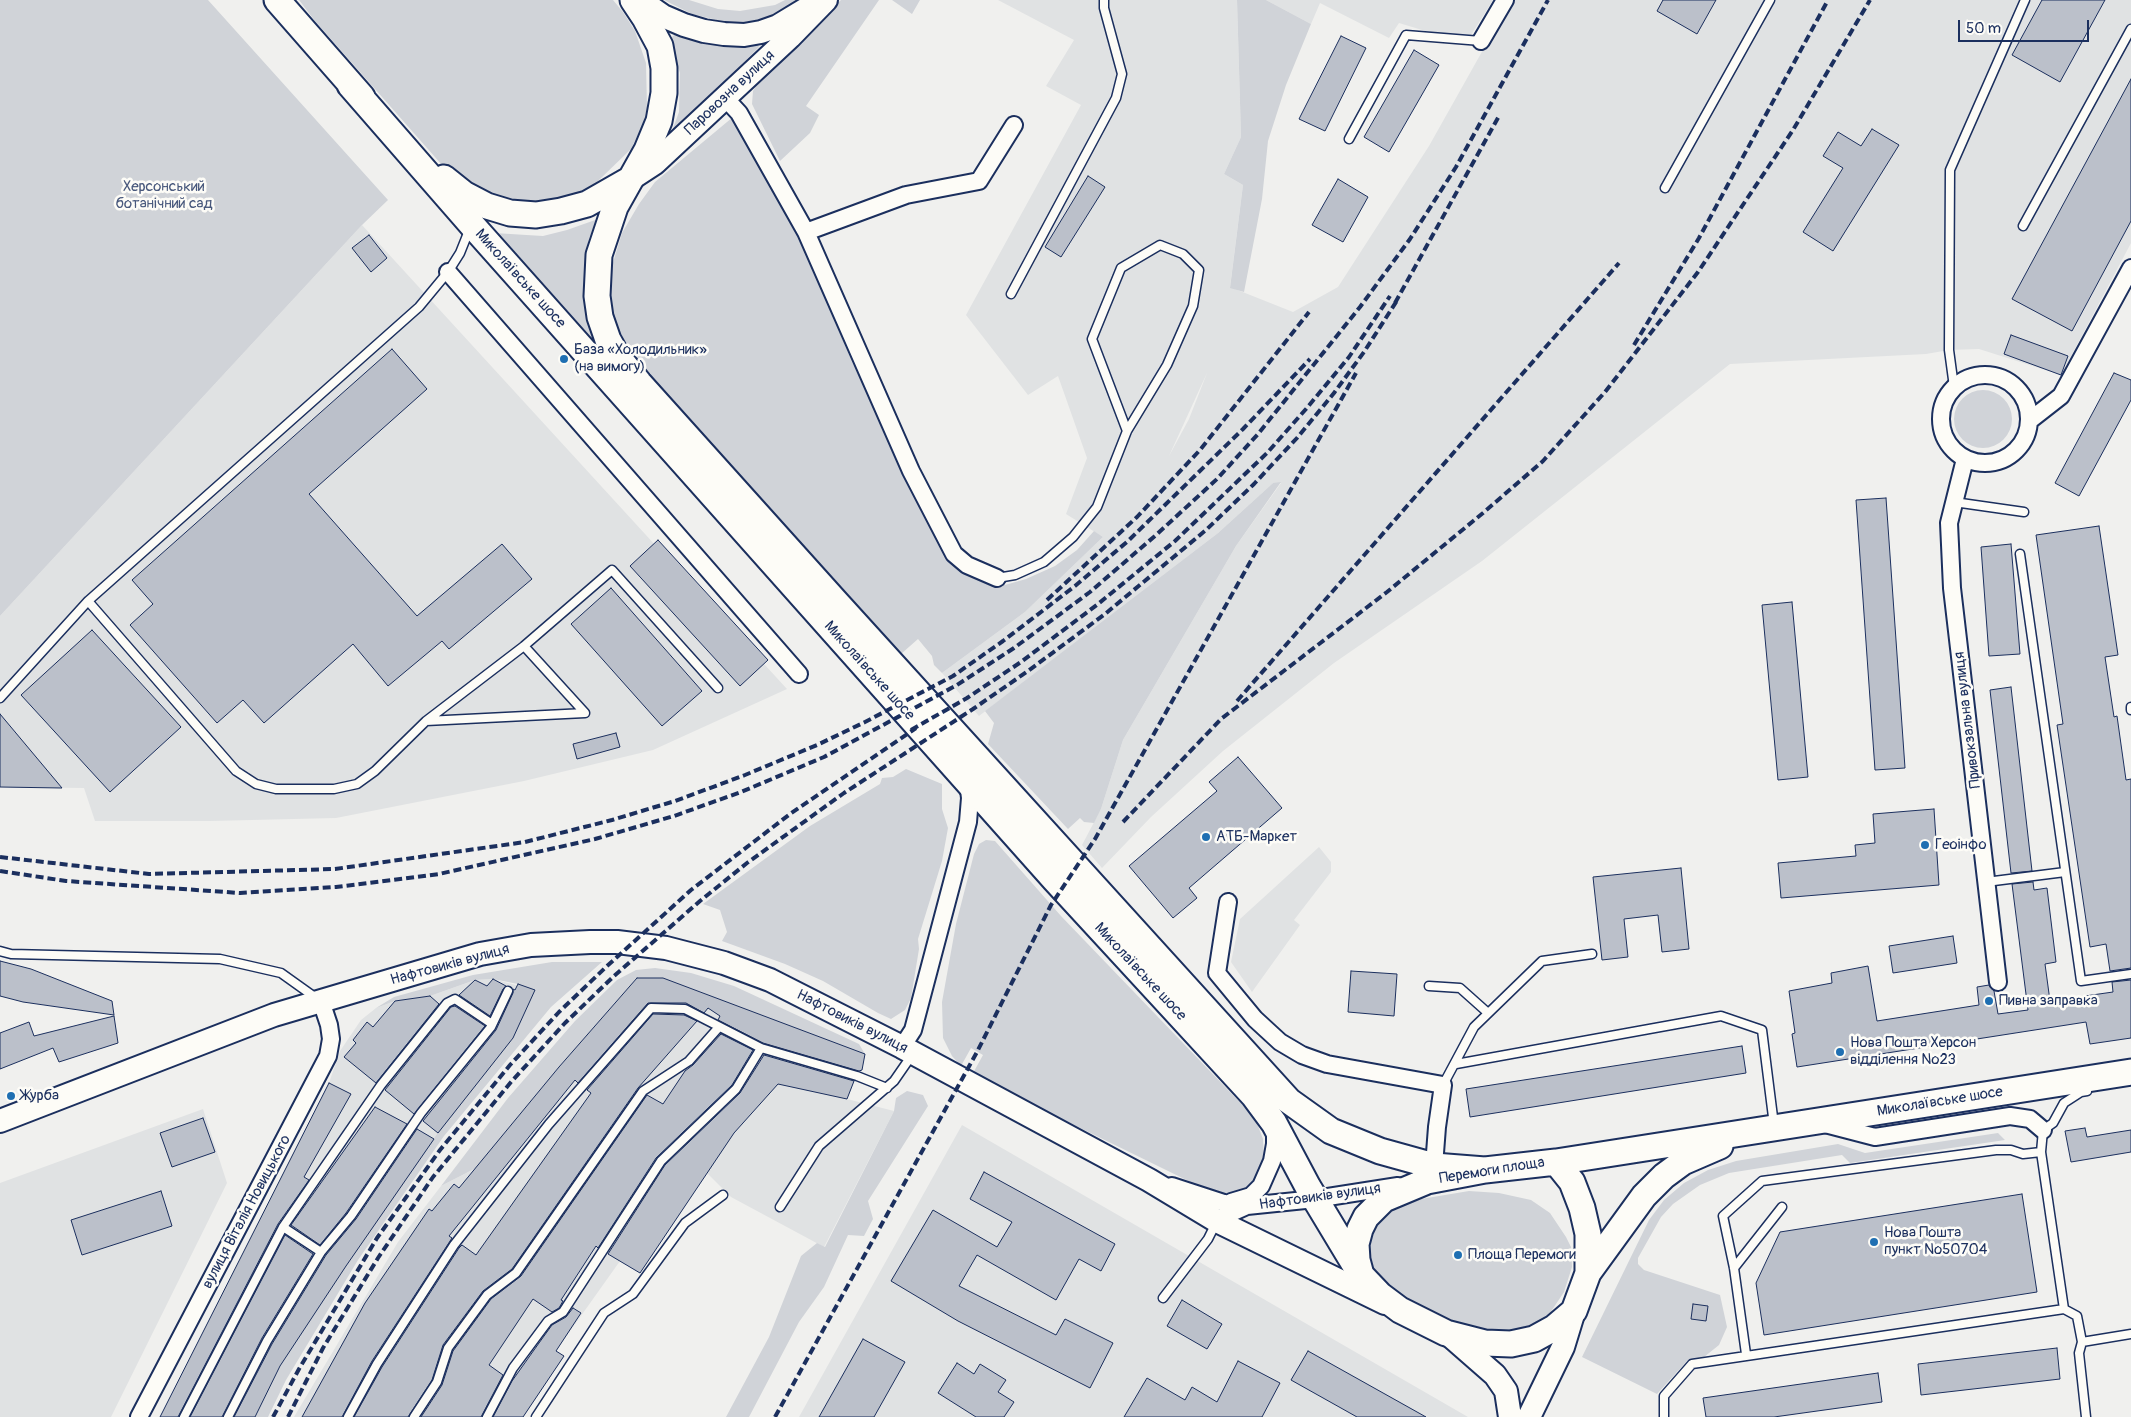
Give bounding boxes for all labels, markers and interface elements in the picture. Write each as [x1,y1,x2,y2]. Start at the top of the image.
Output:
scale bar [1961,10,2092,42]
text: 50 m [1966,19,2001,38]
street label: Паровозна вулиця [681,47,779,139]
park label: Херсонський ботанічний сад [115,178,213,213]
street label: Миколаївське шосе [471,226,569,332]
place label: База «Холодильник» (на вимогу) [574,341,707,376]
marker: База «Холодильник» (на вимогу) [558,353,570,365]
street label: Миколаївське шосе [820,618,918,724]
street label: Привокзальна вулиця [1951,651,1985,789]
place label: АТБ-Маркет [1216,828,1297,846]
marker: АТБ-Маркет [1200,831,1212,843]
place label: Геоінфо [1935,836,1986,854]
marker: Геоінфо [1919,839,1931,851]
street label: Миколаївське шосе [1090,919,1190,1025]
street label: Нафтовиків вулиця [388,940,512,990]
street label: Нафтовиків вулиця [793,986,911,1058]
place label: Пивна заправка [1999,992,2098,1010]
marker: Пивна заправка [1983,995,1995,1007]
place label: Нова Пошта Херсон відділення №23 [1850,1034,1976,1069]
marker: Нова Пошта Херсон відділення №23 [1834,1046,1846,1058]
street label: Миколаївське шосе [1876,1083,2004,1121]
place label: Журба [21,1087,59,1105]
marker: Журба [5,1090,17,1102]
street label: вулиця Віталія Новицького [199,1132,295,1292]
street label: Перемоги площа [1438,1154,1546,1188]
street label: Нафтовиків вулиця [1258,1180,1382,1214]
place label: Нова Пошта пункт №50704 [1884,1224,1987,1259]
marker: Нова Пошта пункт №50704 [1868,1236,1880,1248]
place label: Площа Перемоги [1468,1246,1576,1264]
marker: Площа Перемоги [1452,1249,1464,1261]

